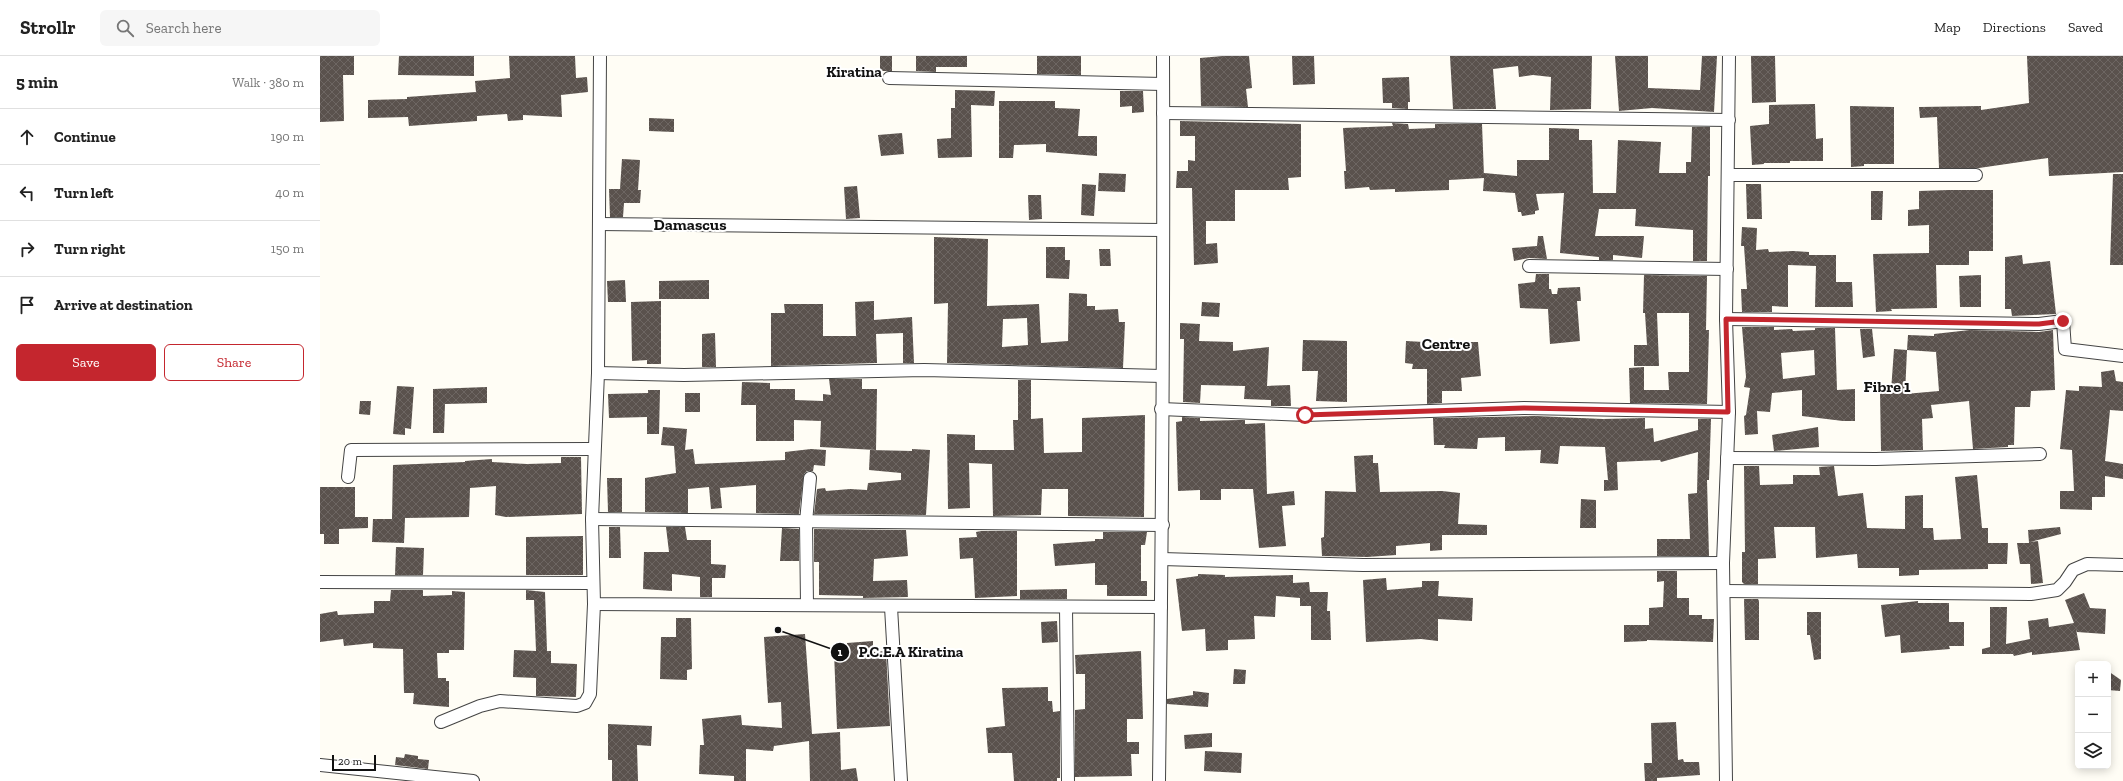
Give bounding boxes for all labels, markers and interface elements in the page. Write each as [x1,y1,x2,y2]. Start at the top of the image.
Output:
search box [100,10,380,46]
text: Strollr [20,16,76,39]
icon: search [114,17,136,39]
text: Search here [146,19,222,37]
text: Map [1934,19,1961,36]
text: Directions [1983,19,2046,36]
text: Saved [2068,19,2103,36]
district label: Kiratina [826,63,882,81]
text: 5 min [16,72,58,92]
text: Walk · 380 m [232,75,304,90]
icon: ahead [16,126,38,148]
text: Continue [54,128,116,146]
text: 190 m [270,129,304,144]
icon: left [16,182,38,204]
text: Turn left [54,184,114,202]
text: 40 m [275,185,304,200]
district label: Damascus [654,215,726,234]
icon: right [16,238,38,260]
text: Turn right [54,240,125,258]
text: 150 m [271,241,304,256]
icon: arrive [16,294,38,316]
text: Arrive at destination [54,296,193,314]
route end [2054,312,2072,330]
district label: Centre [1422,334,1471,353]
button: Save [16,344,156,381]
button: Share [164,344,304,381]
district label: Fibre 1 [1864,377,1911,396]
route start [1296,406,1314,424]
callout: P.C.E.A Kiratina [830,638,971,665]
text: P.C.E.A Kiratina [859,643,964,661]
text: 1 [838,645,843,659]
map controls [2075,661,2111,769]
button: + [2075,661,2111,697]
button: − [2075,697,2111,733]
button: layers [2075,733,2111,769]
scale bar [332,753,376,772]
text: 20 m [338,755,362,768]

